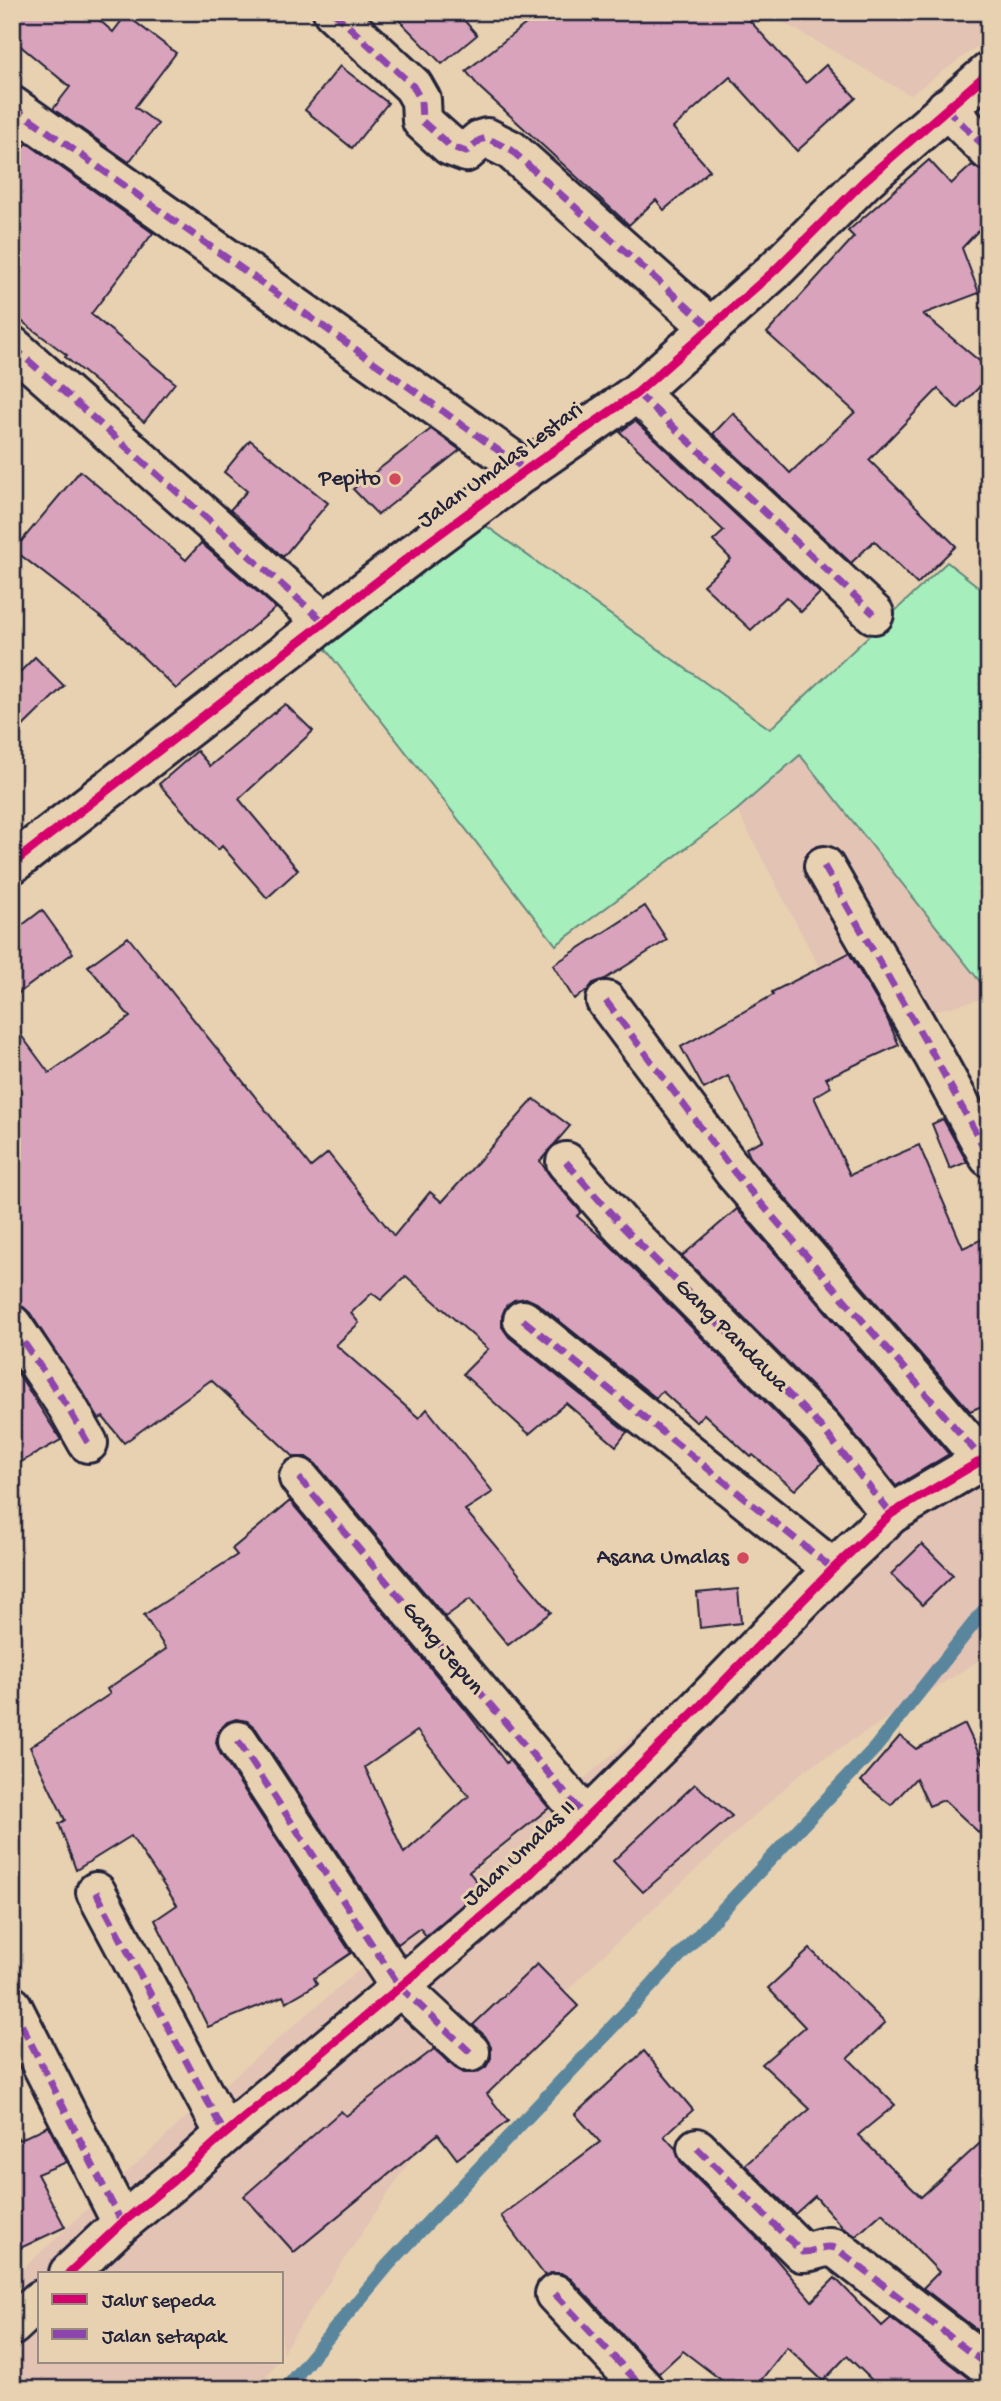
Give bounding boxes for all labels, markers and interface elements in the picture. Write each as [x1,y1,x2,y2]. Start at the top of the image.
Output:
street label: Jalan Umalas Lestari [413,397,589,535]
place label: Pepito [318,466,381,493]
marker: Pepito [387,471,403,487]
street label: Gang Pandawa [668,1273,794,1399]
place label: Asana Umalas [596,1545,730,1572]
marker: Asana Umalas [735,1550,751,1566]
street label: Gang Jepun [395,1597,489,1701]
street label: Jalan Umalas II [458,1795,582,1913]
legend [38,2272,284,2362]
text: Jalur sepeda [102,2290,217,2315]
text: Jalan setapak [102,2326,229,2351]

